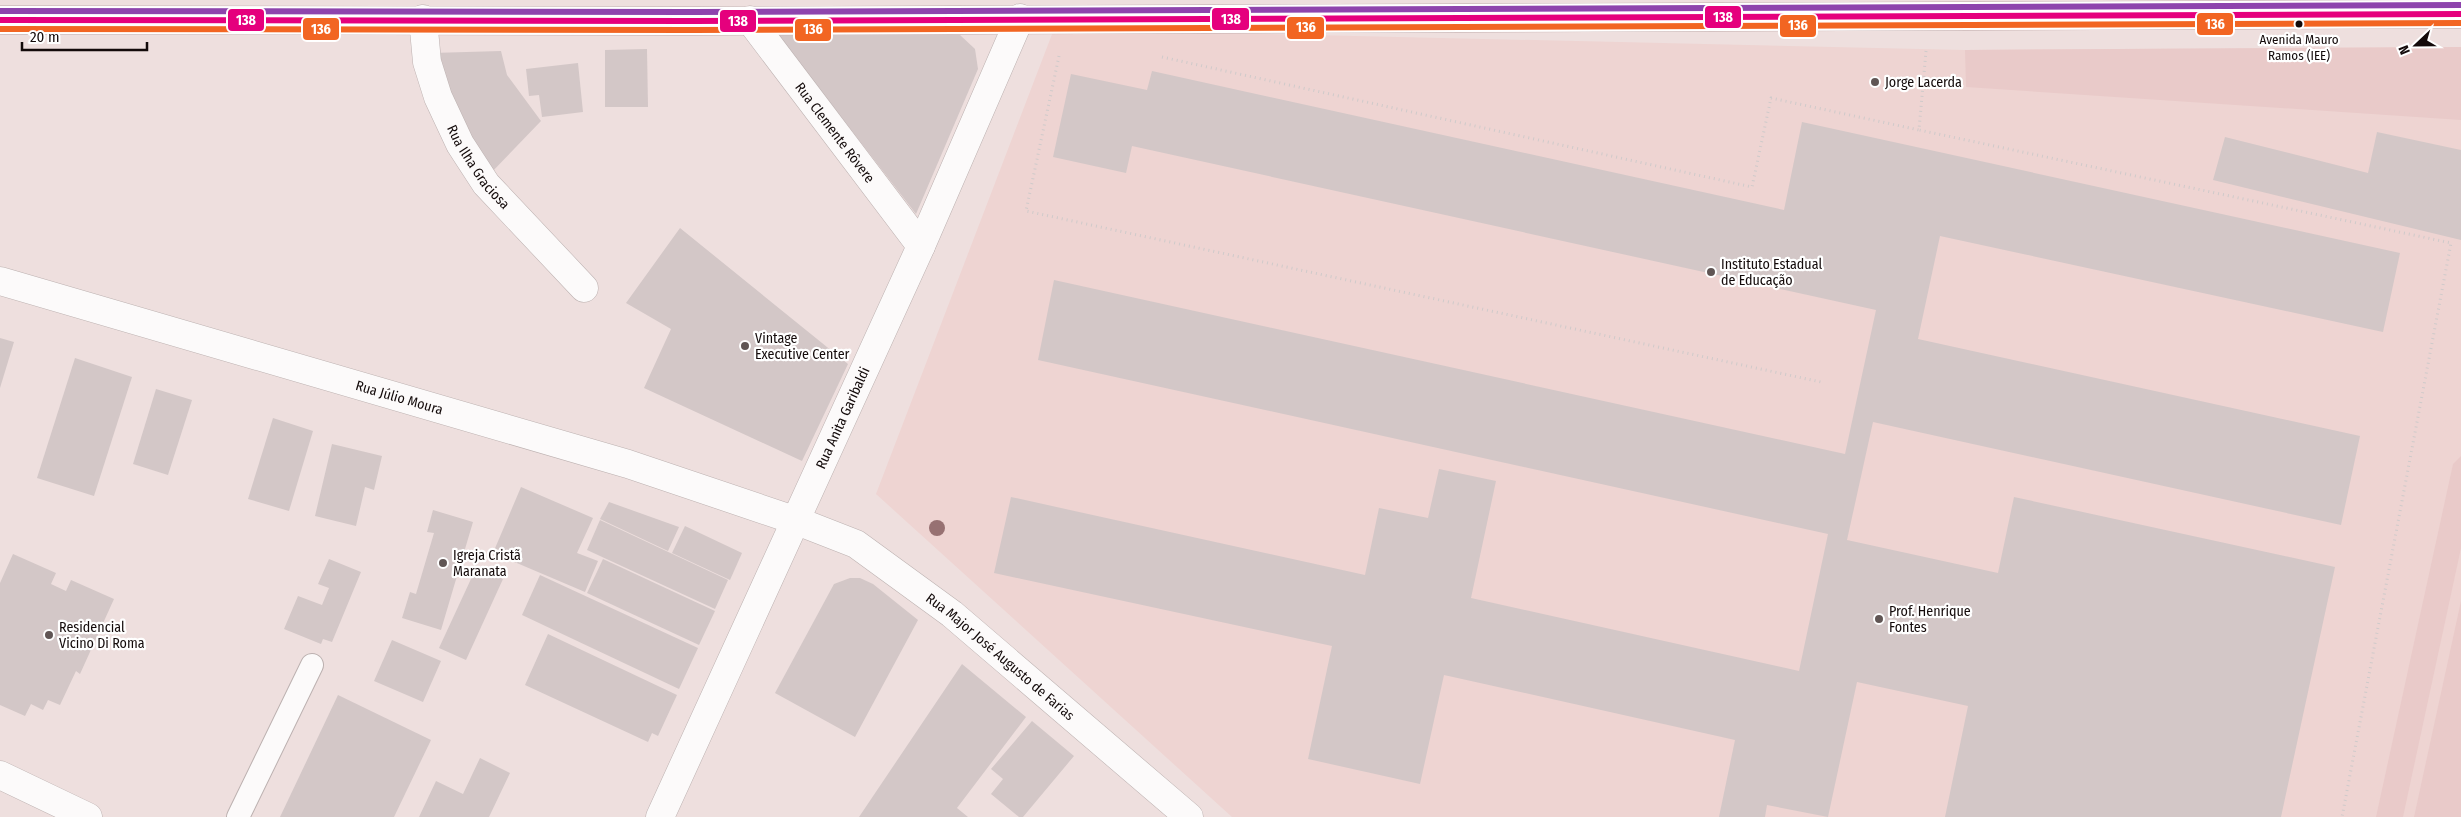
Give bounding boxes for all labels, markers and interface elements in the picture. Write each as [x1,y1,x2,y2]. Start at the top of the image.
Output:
line badge: 138 [1704,5,1742,29]
line badge: 138 [1211,7,1250,31]
line badge: 138 [227,8,265,32]
line badge: 138 [719,9,757,33]
text: 138 [1713,9,1734,26]
text: 138 [1221,11,1242,28]
text: 138 [236,12,257,29]
line badge: 136 [2196,12,2234,36]
text: 138 [728,13,749,30]
line badge: 136 [1779,14,1817,38]
line badge: 136 [1286,16,1325,40]
text: 136 [2205,16,2225,33]
line badge: 136 [302,17,340,41]
text: 136 [1788,17,1808,34]
line badge: 136 [794,18,832,42]
text: 136 [1296,19,1316,36]
marker: Avenida Mauro Ramos (IEE) [2294,19,2304,29]
scale bar [22,20,148,52]
north arrow [2391,20,2441,70]
text: 136 [311,21,331,38]
text: 136 [803,21,823,38]
text: 20 m [30,28,60,46]
place label: Avenida Mauro Ramos (IEE) [2260,32,2339,63]
text: N [2395,43,2414,57]
place label: Jorge Lacerda [1885,74,1962,91]
marker: Jorge Lacerda [1869,76,1881,88]
street label: Rua Clemente Rôvere [792,79,879,186]
street label: Rua Ilha Graciosa [444,122,514,213]
place label: Instituto Estadual de Educação [1721,256,1822,289]
marker: Instituto Estadual de Educação [1705,266,1717,278]
place label: Vintage Executive Center [755,330,850,363]
marker: Vintage Executive Center [739,340,751,352]
street label: Rua Anita Garibaldi [812,364,873,471]
street label: Rua Júlio Moura [354,377,445,418]
place label: Igreja Cristã Maranata [453,547,521,580]
marker: Igreja Cristã Maranata [437,557,449,569]
street label: Rua Major José Augusto de Farias [923,589,1078,724]
place label: Prof. Henrique Fontes [1889,603,1971,636]
marker: Prof. Henrique Fontes [1873,613,1885,625]
place label: Residencial Vicino Di Roma [59,619,145,652]
marker: Residencial Vicino Di Roma [43,629,55,641]

